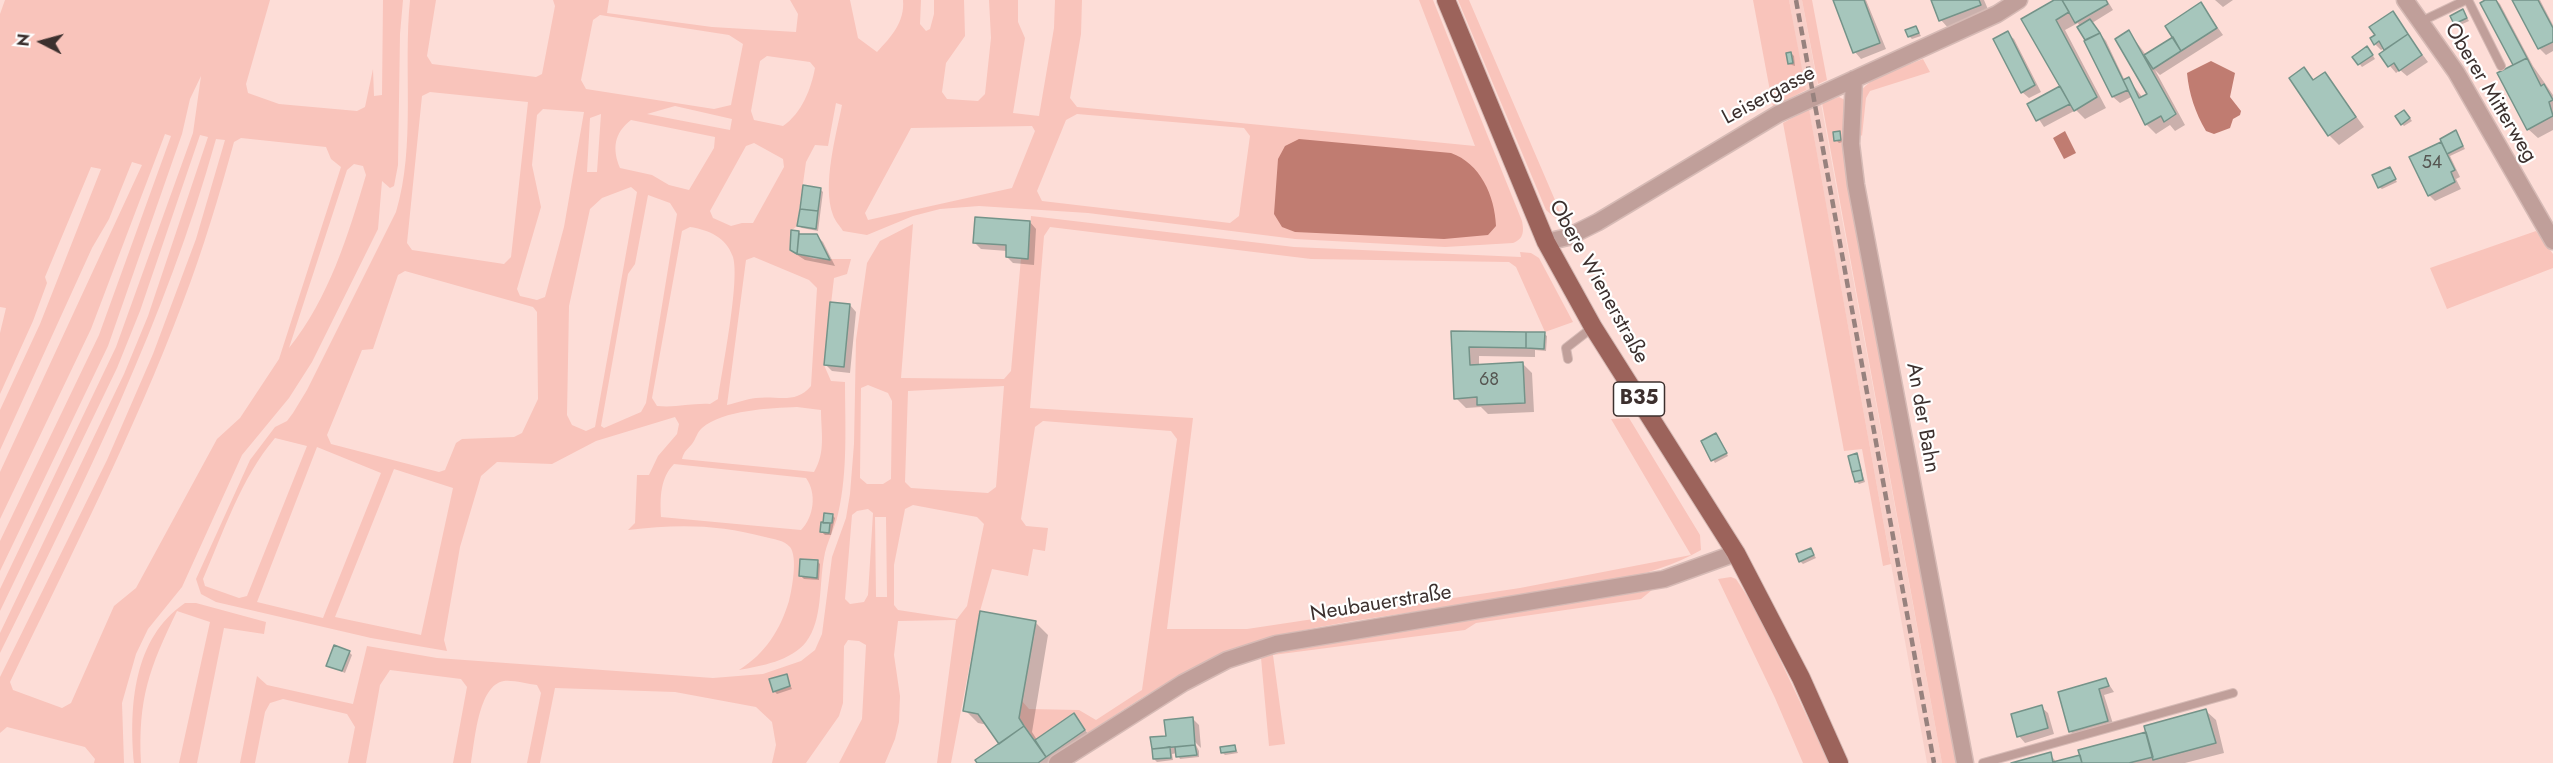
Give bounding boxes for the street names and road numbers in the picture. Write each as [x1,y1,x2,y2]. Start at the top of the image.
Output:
street label: Oberer Mitterweg [2438,19,2542,167]
street label: Leisergasse [1718,61,1820,131]
street label: Obere Wienerstraße [1543,196,1653,368]
street label: An der Bahn [1900,361,1944,475]
road number: B35 [1614,382,1664,416]
street label: Neubauerstraße [1309,580,1453,628]

